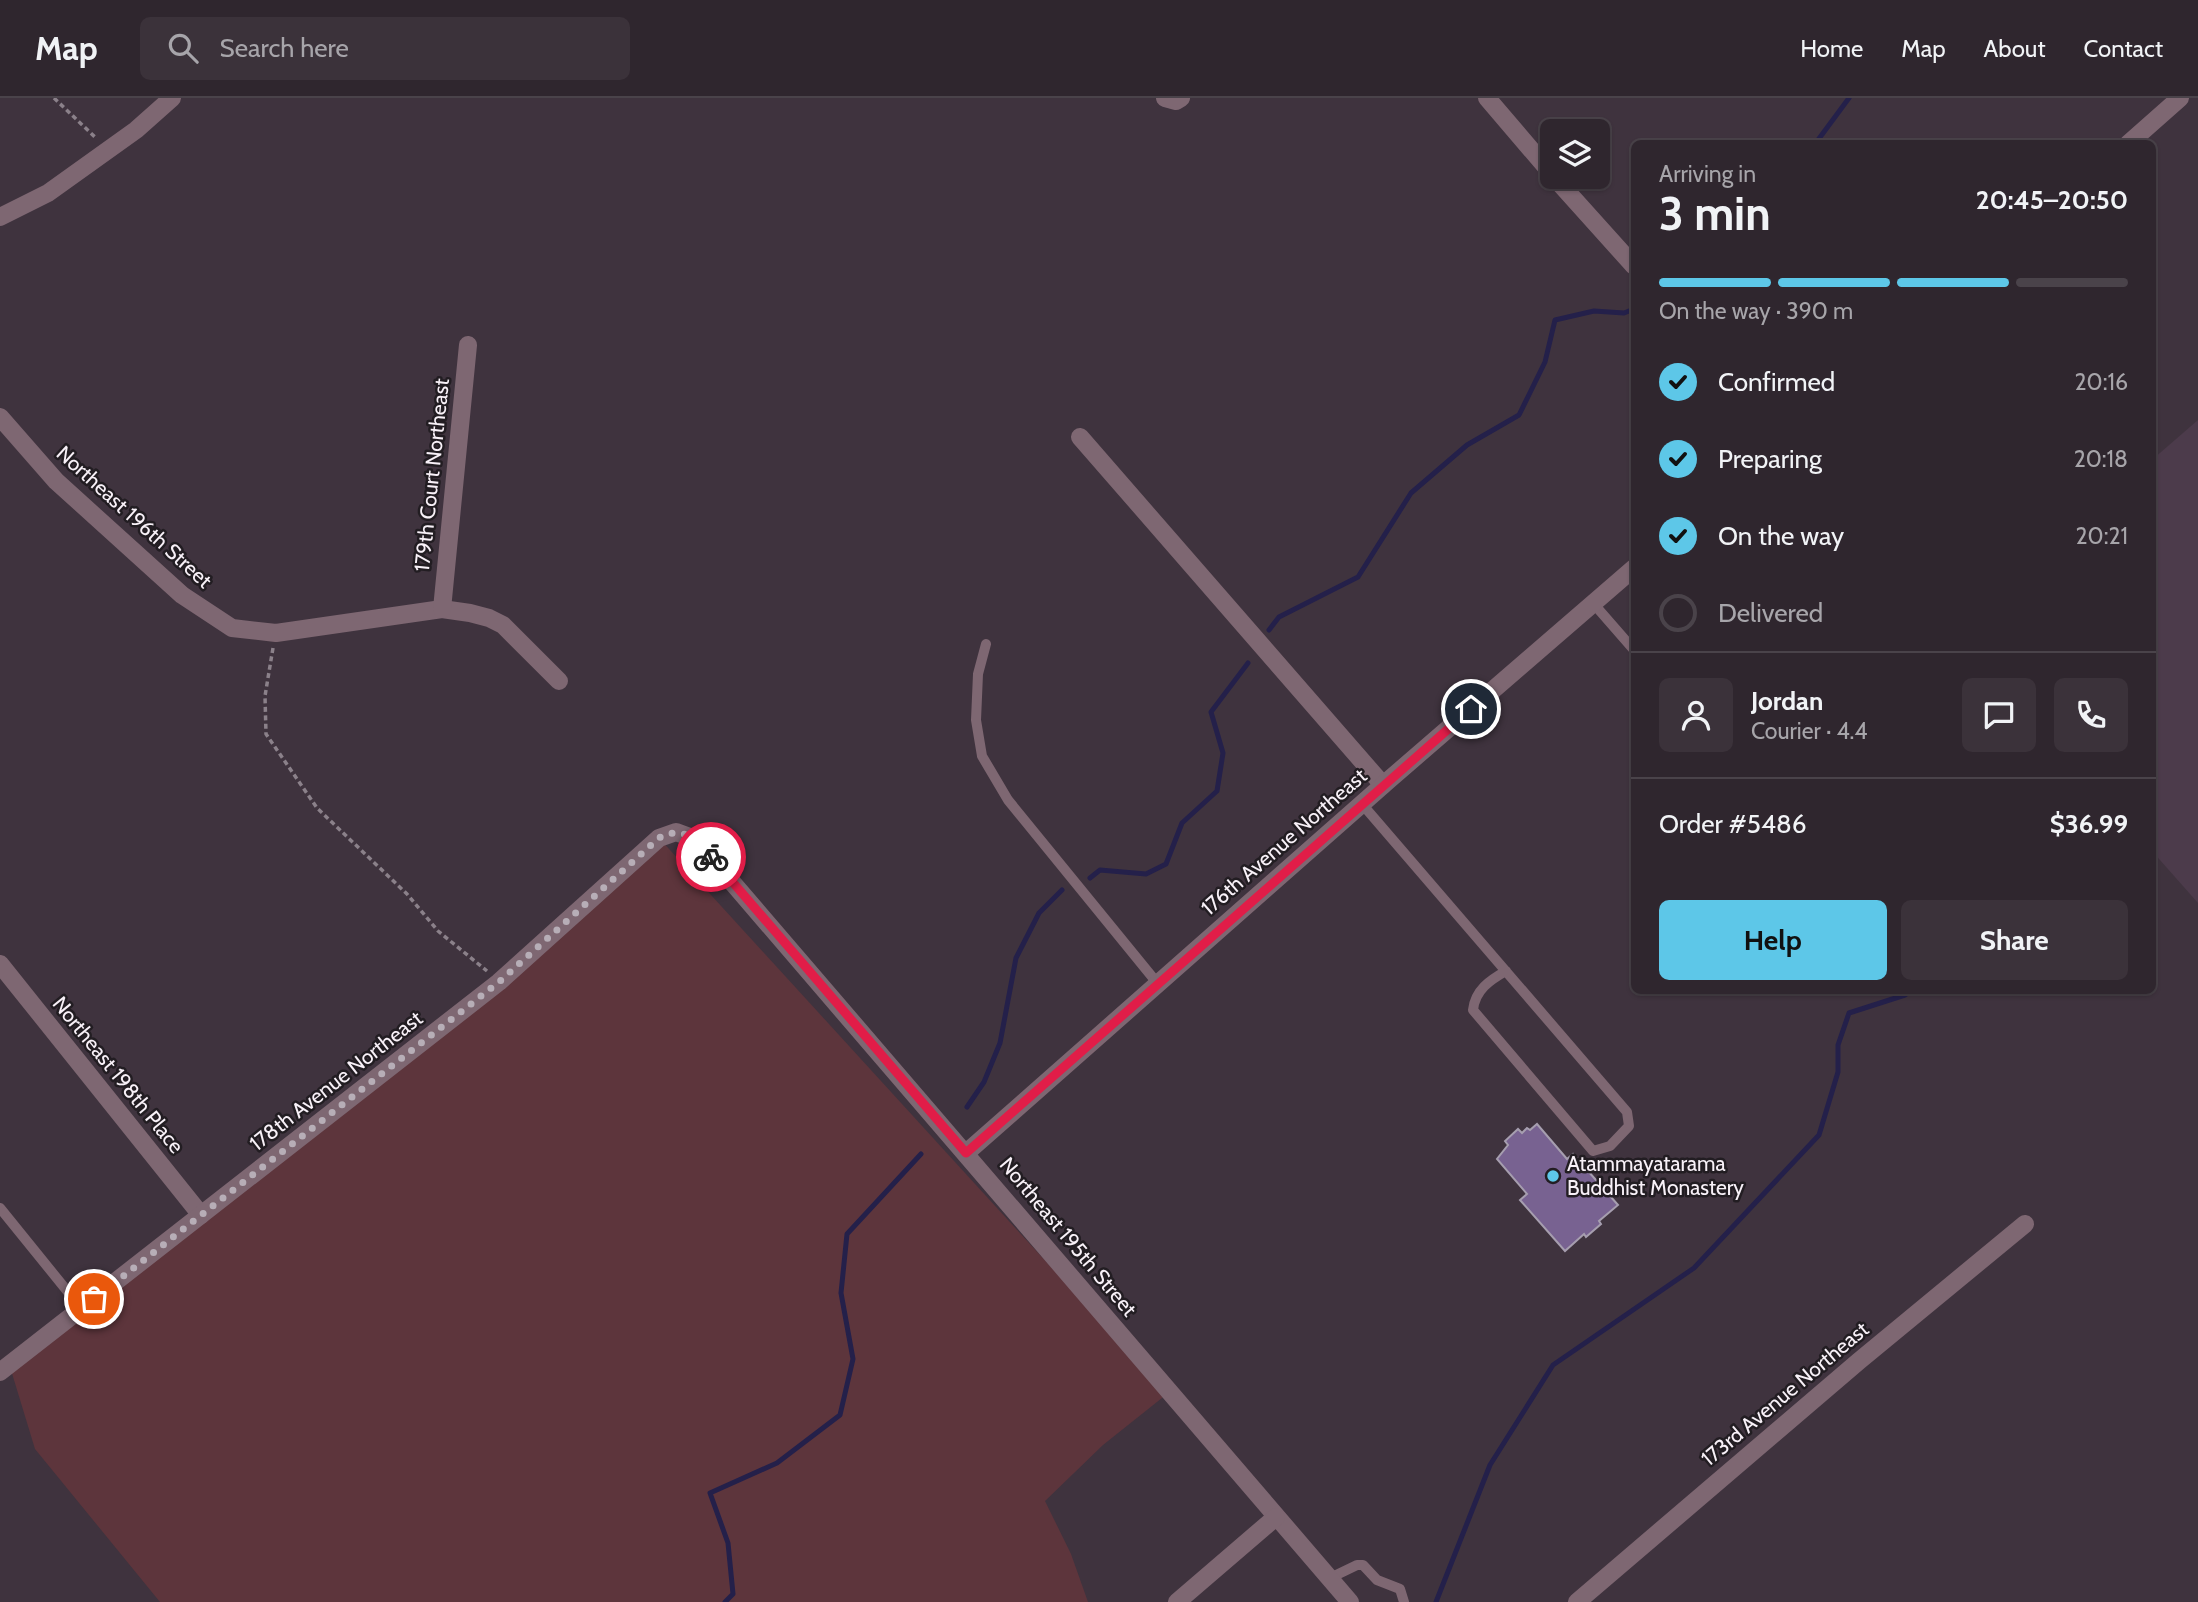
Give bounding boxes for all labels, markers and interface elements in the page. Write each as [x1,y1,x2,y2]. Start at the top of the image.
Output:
search box [140,17,630,80]
text: Map [35,28,98,68]
icon: search [164,29,202,67]
text: Search here [220,32,349,64]
text: Home [1800,34,1863,63]
text: Map [1901,34,1946,63]
text: About [1984,34,2046,63]
text: Contact [2084,34,2163,63]
map controls [1540,119,1610,189]
button: layers [1540,119,1610,189]
text: Arriving in [1659,160,1756,188]
text: 20:45–20:50 [1976,184,2128,216]
text: 3 min [1659,186,1771,242]
text: On the way · 390 m [1659,297,1853,325]
icon: check [1659,363,1697,401]
text: Confirmed [1718,366,1835,398]
text: 20:16 [2075,368,2128,396]
street label: 179th Court Northeast [409,377,454,573]
street label: Northeast 196th Street [52,440,217,593]
icon: check [1659,440,1697,478]
text: Preparing [1718,443,1822,475]
text: 20:18 [2074,445,2128,473]
icon: check [1659,517,1697,555]
text: On the way [1718,520,1844,552]
text: 20:21 [2076,522,2128,550]
text: Delivered [1718,597,1823,629]
button: person [1659,678,1733,752]
button: chat [1962,678,2036,752]
button: phone [2054,678,2128,752]
pin [1441,679,1501,739]
text: Jordan [1751,685,1823,717]
icon: home [1452,690,1490,728]
text: Courier · 4.4 [1751,717,1868,745]
street label: 176th Avenue Northeast [1196,763,1372,920]
text: Order #5486 [1659,808,1806,840]
text: $36.99 [2050,808,2128,840]
courier [676,822,746,892]
icon: bike [692,838,730,876]
button: Help [1659,900,1887,980]
button: Share [1901,900,2128,980]
street label: Northeast 198th Place [48,991,189,1158]
street label: 178th Avenue Northeast [244,1005,427,1156]
place label: Atammayatarama Buddhist Monastery [1567,1151,1744,1200]
street label: Northeast 195th Street [995,1152,1142,1321]
marker: Atammayatarama Buddhist Monastery [1545,1168,1561,1184]
pin [64,1269,124,1329]
icon: bag [75,1280,113,1318]
street label: 173rd Avenue Northeast [1696,1316,1873,1471]

